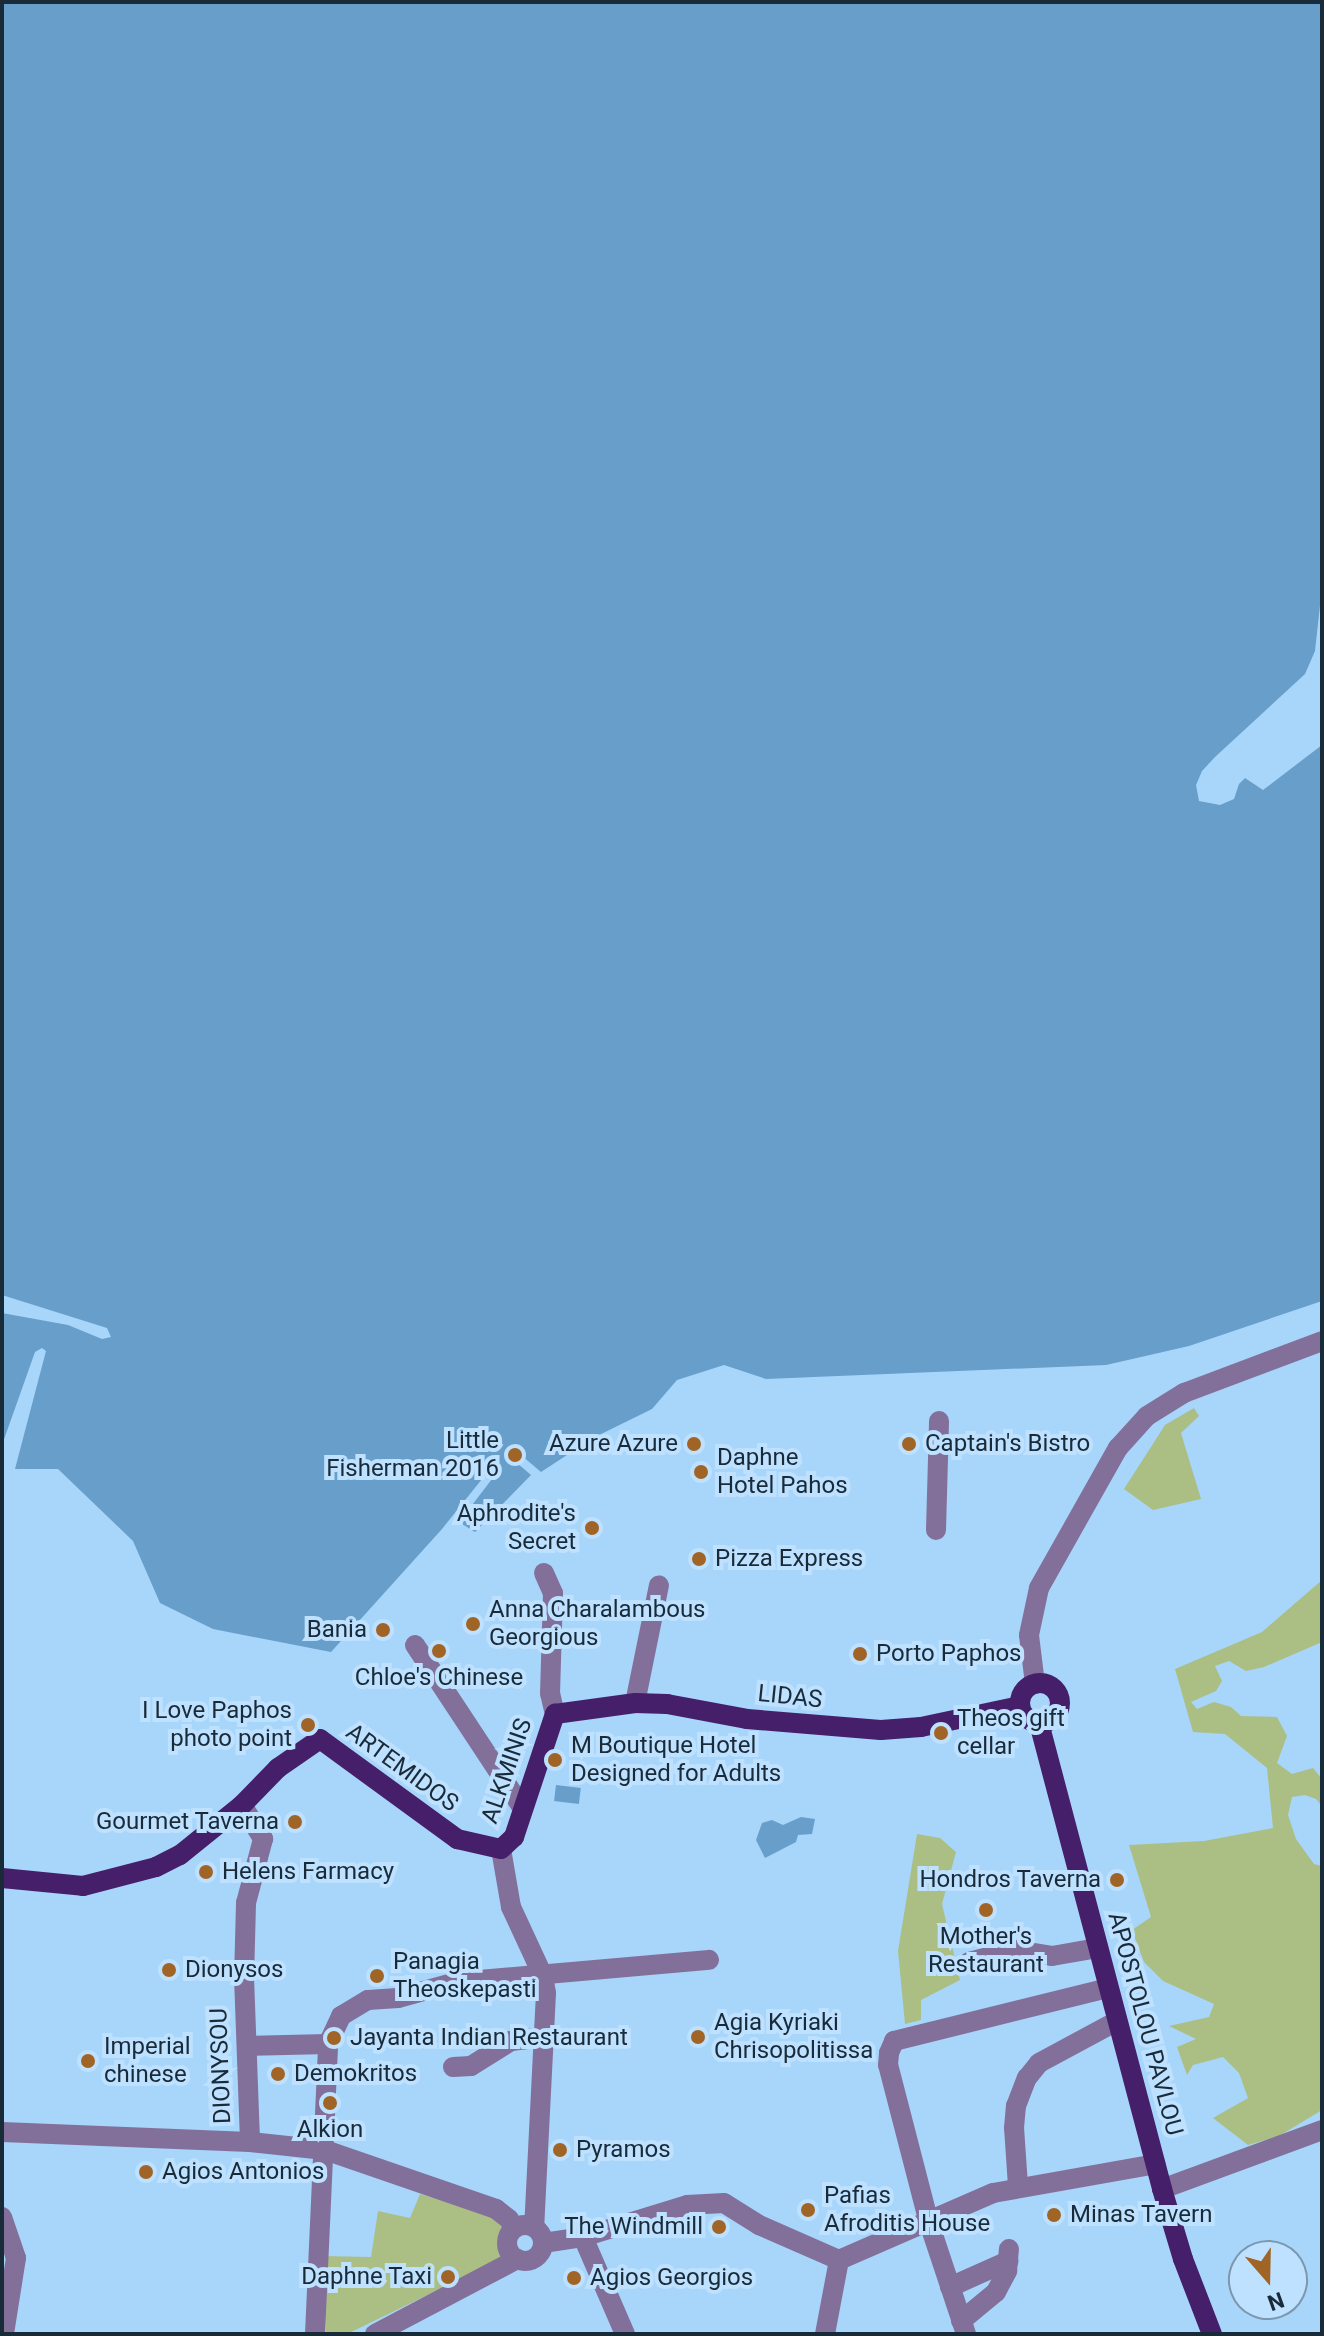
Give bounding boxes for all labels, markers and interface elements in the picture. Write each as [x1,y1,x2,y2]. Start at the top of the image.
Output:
place label: Little Fisherman 2016 [326,1427,499,1483]
place label: Azure Azure [549,1430,678,1458]
place label: Captain's Bistro [925,1430,1090,1458]
marker: Azure Azure [685,1435,703,1453]
marker: Captain's Bistro [900,1435,918,1453]
place label: Daphne Hotel Pahos [717,1444,848,1500]
marker: Little Fisherman 2016 [506,1446,524,1464]
marker: Daphne Hotel Pahos [692,1463,710,1481]
place label: Aphrodite's Secret [457,1500,576,1556]
marker: Aphrodite's Secret [583,1519,601,1537]
place label: Pizza Express [715,1545,863,1573]
marker: Pizza Express [690,1550,708,1568]
place label: Anna Charalambous Georgious [489,1596,706,1652]
marker: Anna Charalambous Georgious [464,1615,482,1633]
place label: Bania [307,1616,367,1644]
marker: Bania [374,1621,392,1639]
place label: Porto Paphos [876,1640,1021,1668]
marker: Chloe's Chinese [430,1642,448,1660]
marker: Porto Paphos [851,1645,869,1663]
place label: Chloe's Chinese [355,1664,523,1692]
street label: LIDAS [756,1679,824,1715]
place label: I Love Paphos photo point [142,1697,292,1753]
place label: Theos gift cellar [957,1705,1065,1761]
street label: ALKMINIS [476,1715,538,1827]
marker: I Love Paphos photo point [299,1716,317,1734]
street label: ARTEMIDOS [340,1718,464,1818]
marker: Theos gift cellar [932,1724,950,1742]
place label: M Boutique Hotel Designed for Adults [571,1732,781,1788]
marker: M Boutique Hotel Designed for Adults [546,1751,564,1769]
place label: Gourmet Taverna [96,1808,279,1836]
marker: Gourmet Taverna [286,1813,304,1831]
place label: Helens Farmacy [222,1858,394,1886]
marker: Helens Farmacy [197,1863,215,1881]
place label: Hondros Taverna [919,1866,1101,1894]
marker: Hondros Taverna [1108,1871,1126,1889]
marker: Mother's Restaurant [977,1901,995,1919]
street label: APOSTOLOU PAVLOU [1101,1909,1189,2139]
place label: Mother's Restaurant [928,1923,1044,1979]
place label: Panagia Theoskepasti [393,1948,537,2004]
place label: Dionysos [185,1956,283,1984]
marker: Dionysos [160,1961,178,1979]
marker: Panagia Theoskepasti [368,1967,386,1985]
street label: DIONYSOU [205,2007,237,2125]
place label: Agia Kyriaki Chrisopolitissa [714,2009,873,2065]
place label: Jayanta Indian Restaurant [350,2024,628,2052]
marker: Agia Kyriaki Chrisopolitissa [689,2028,707,2046]
marker: Jayanta Indian Restaurant [325,2029,343,2047]
place label: Imperial chinese [104,2033,191,2089]
marker: Imperial chinese [79,2052,97,2070]
place label: Demokritos [294,2060,417,2088]
marker: Demokritos [269,2065,287,2083]
marker: Alkion [321,2094,339,2112]
place label: Alkion [297,2116,363,2144]
place label: Pyramos [576,2136,671,2164]
marker: Pyramos [551,2141,569,2159]
place label: Agios Antonios [162,2158,324,2186]
marker: Agios Antonios [137,2163,155,2181]
place label: Pafias Afroditis House [824,2182,990,2238]
marker: Pafias Afroditis House [799,2201,817,2219]
place label: Minas Tavern [1070,2201,1213,2229]
marker: Minas Tavern [1045,2206,1063,2224]
place label: The Windmill [564,2213,703,2241]
marker: The Windmill [710,2218,728,2236]
north arrow [1228,2240,1308,2320]
place label: Daphne Taxi [301,2263,432,2291]
place label: Agios Georgios [590,2264,753,2292]
marker: Daphne Taxi [439,2268,457,2286]
marker: Agios Georgios [565,2269,583,2287]
text: N [1264,2287,1287,2316]

